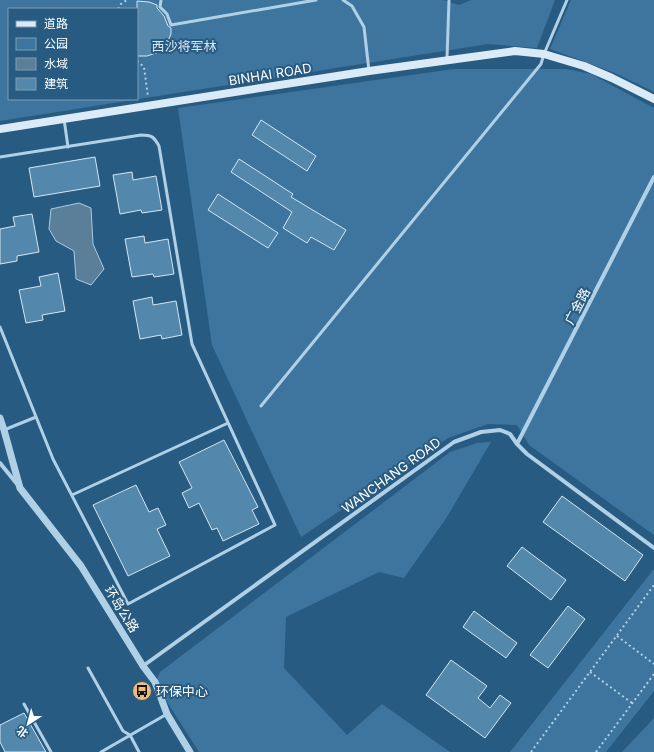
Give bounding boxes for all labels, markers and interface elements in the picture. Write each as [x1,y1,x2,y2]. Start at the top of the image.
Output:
legend [8,8,138,100]
text: 道路 [44,16,68,31]
text: 公园 [44,36,68,51]
park label: 西沙将军林 [151,38,217,54]
text: 水域 [44,56,68,71]
street label: BINHAI ROAD [227,60,313,88]
text: 建筑 [44,76,68,91]
street label: 广金路 [561,285,593,327]
street label: WANCHANG ROAD [338,434,444,516]
street label: 环岛公路 [101,583,143,635]
bus stop icon: 环保中心 [131,680,153,702]
place label: 环保中心 [156,683,208,699]
north arrow [8,704,48,744]
text: 北 [14,723,31,741]

